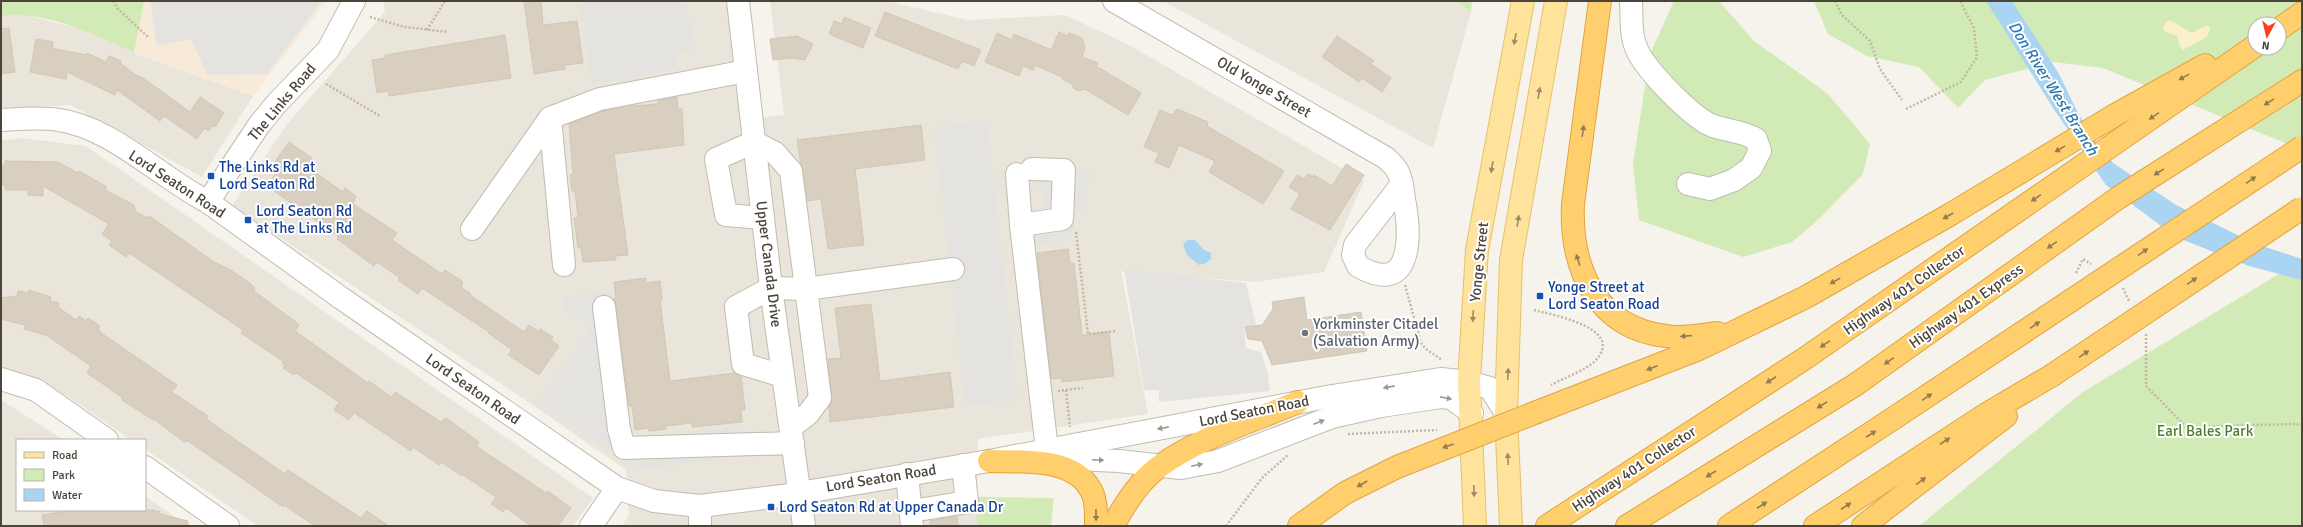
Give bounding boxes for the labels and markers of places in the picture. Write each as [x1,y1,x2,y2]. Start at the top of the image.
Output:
place label: The Links Rd at Lord Seaton Rd [219,158,315,193]
marker: The Links Rd at Lord Seaton Rd [206,171,216,181]
place label: Lord Seaton Rd at The Links Rd [256,202,352,237]
marker: Lord Seaton Rd at The Links Rd [243,215,253,225]
place label: Yonge Street at Lord Seaton Road [1548,278,1660,313]
marker: Yonge Street at Lord Seaton Road [1535,291,1545,301]
place label: Yorkminster Citadel (Salvation Army) [1313,315,1438,350]
marker: Yorkminster Citadel (Salvation Army) [1300,328,1310,338]
place label: Lord Seaton Rd at Upper Canada Dr [779,498,1004,516]
marker: Lord Seaton Rd at Upper Canada Dr [766,502,776,512]

